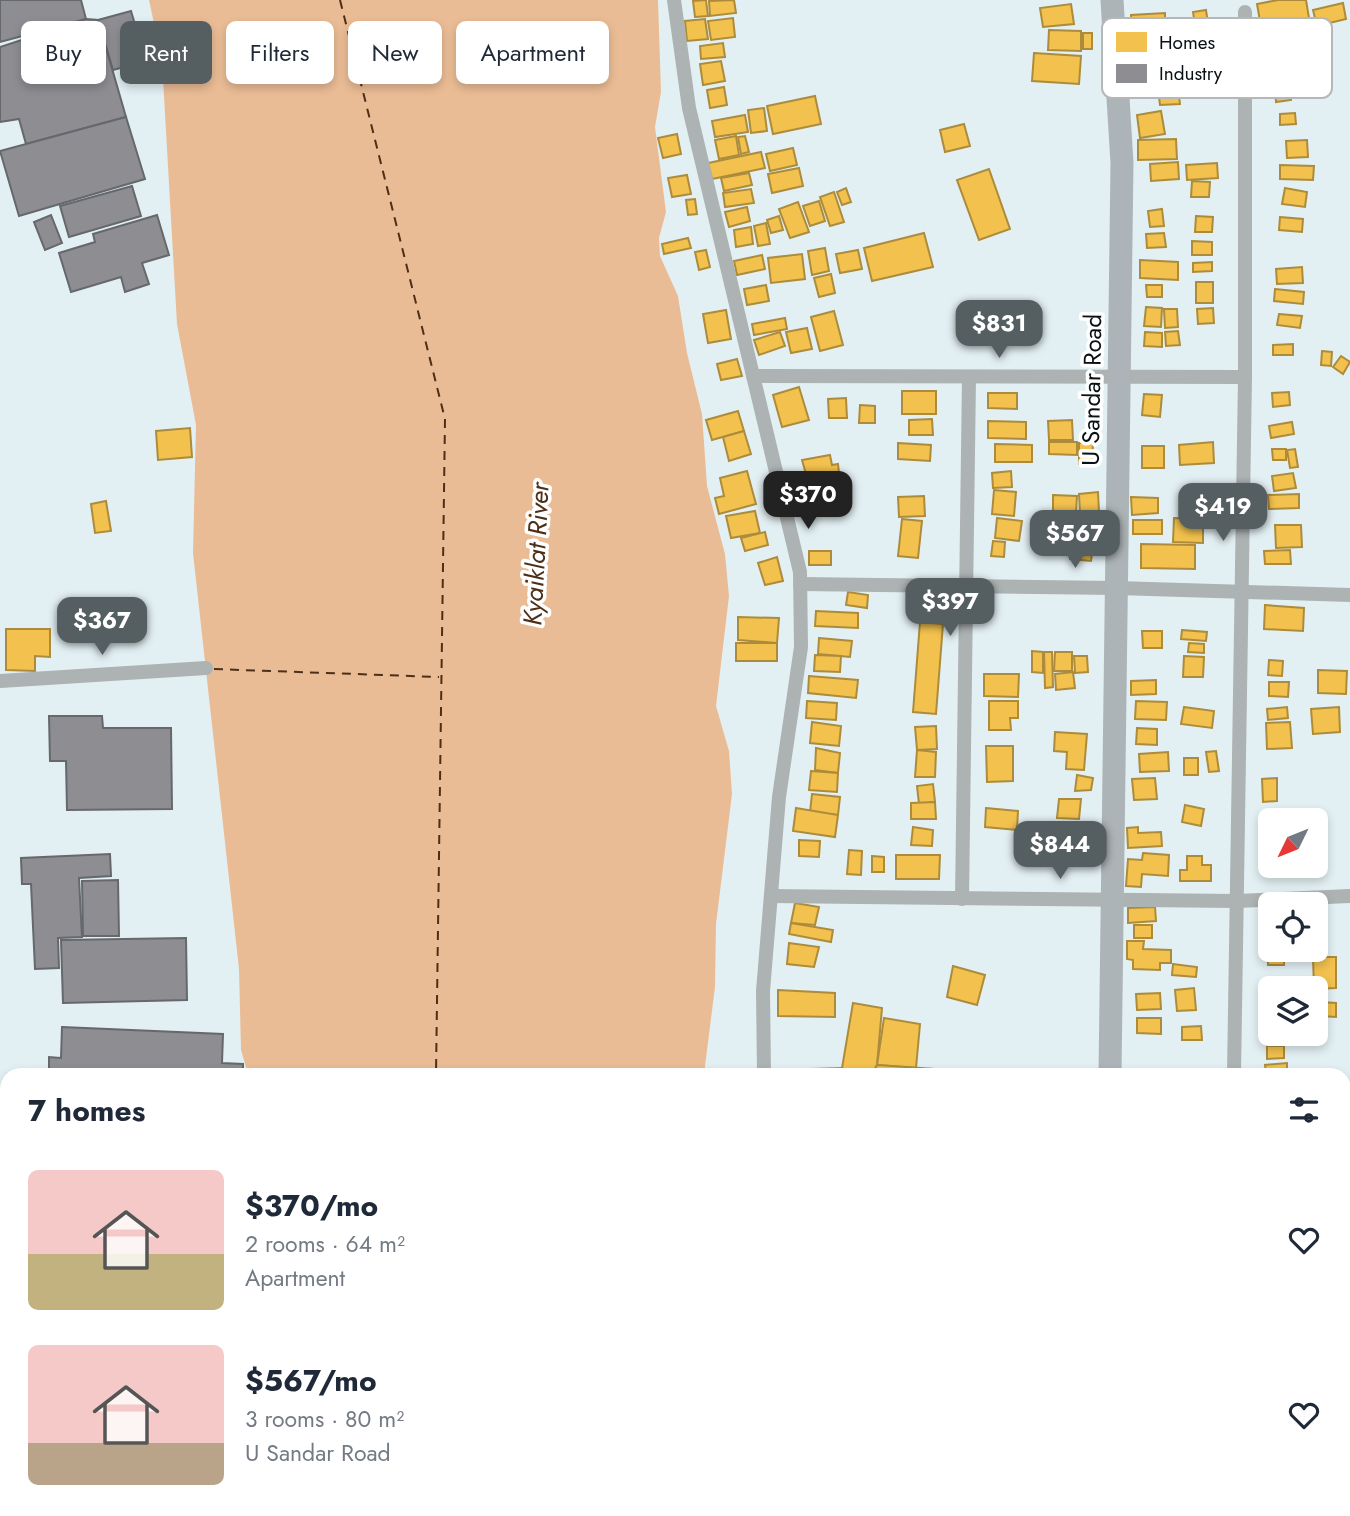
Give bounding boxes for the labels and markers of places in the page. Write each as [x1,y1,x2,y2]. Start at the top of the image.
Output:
pin: $831 [958,300,1040,360]
pin: $370 [767,472,849,531]
pin: $419 [1182,484,1264,543]
pin: $567 [1034,510,1116,570]
pin: $397 [909,578,991,638]
pin: $367 [61,598,143,657]
pin: $844 [1019,822,1101,881]

